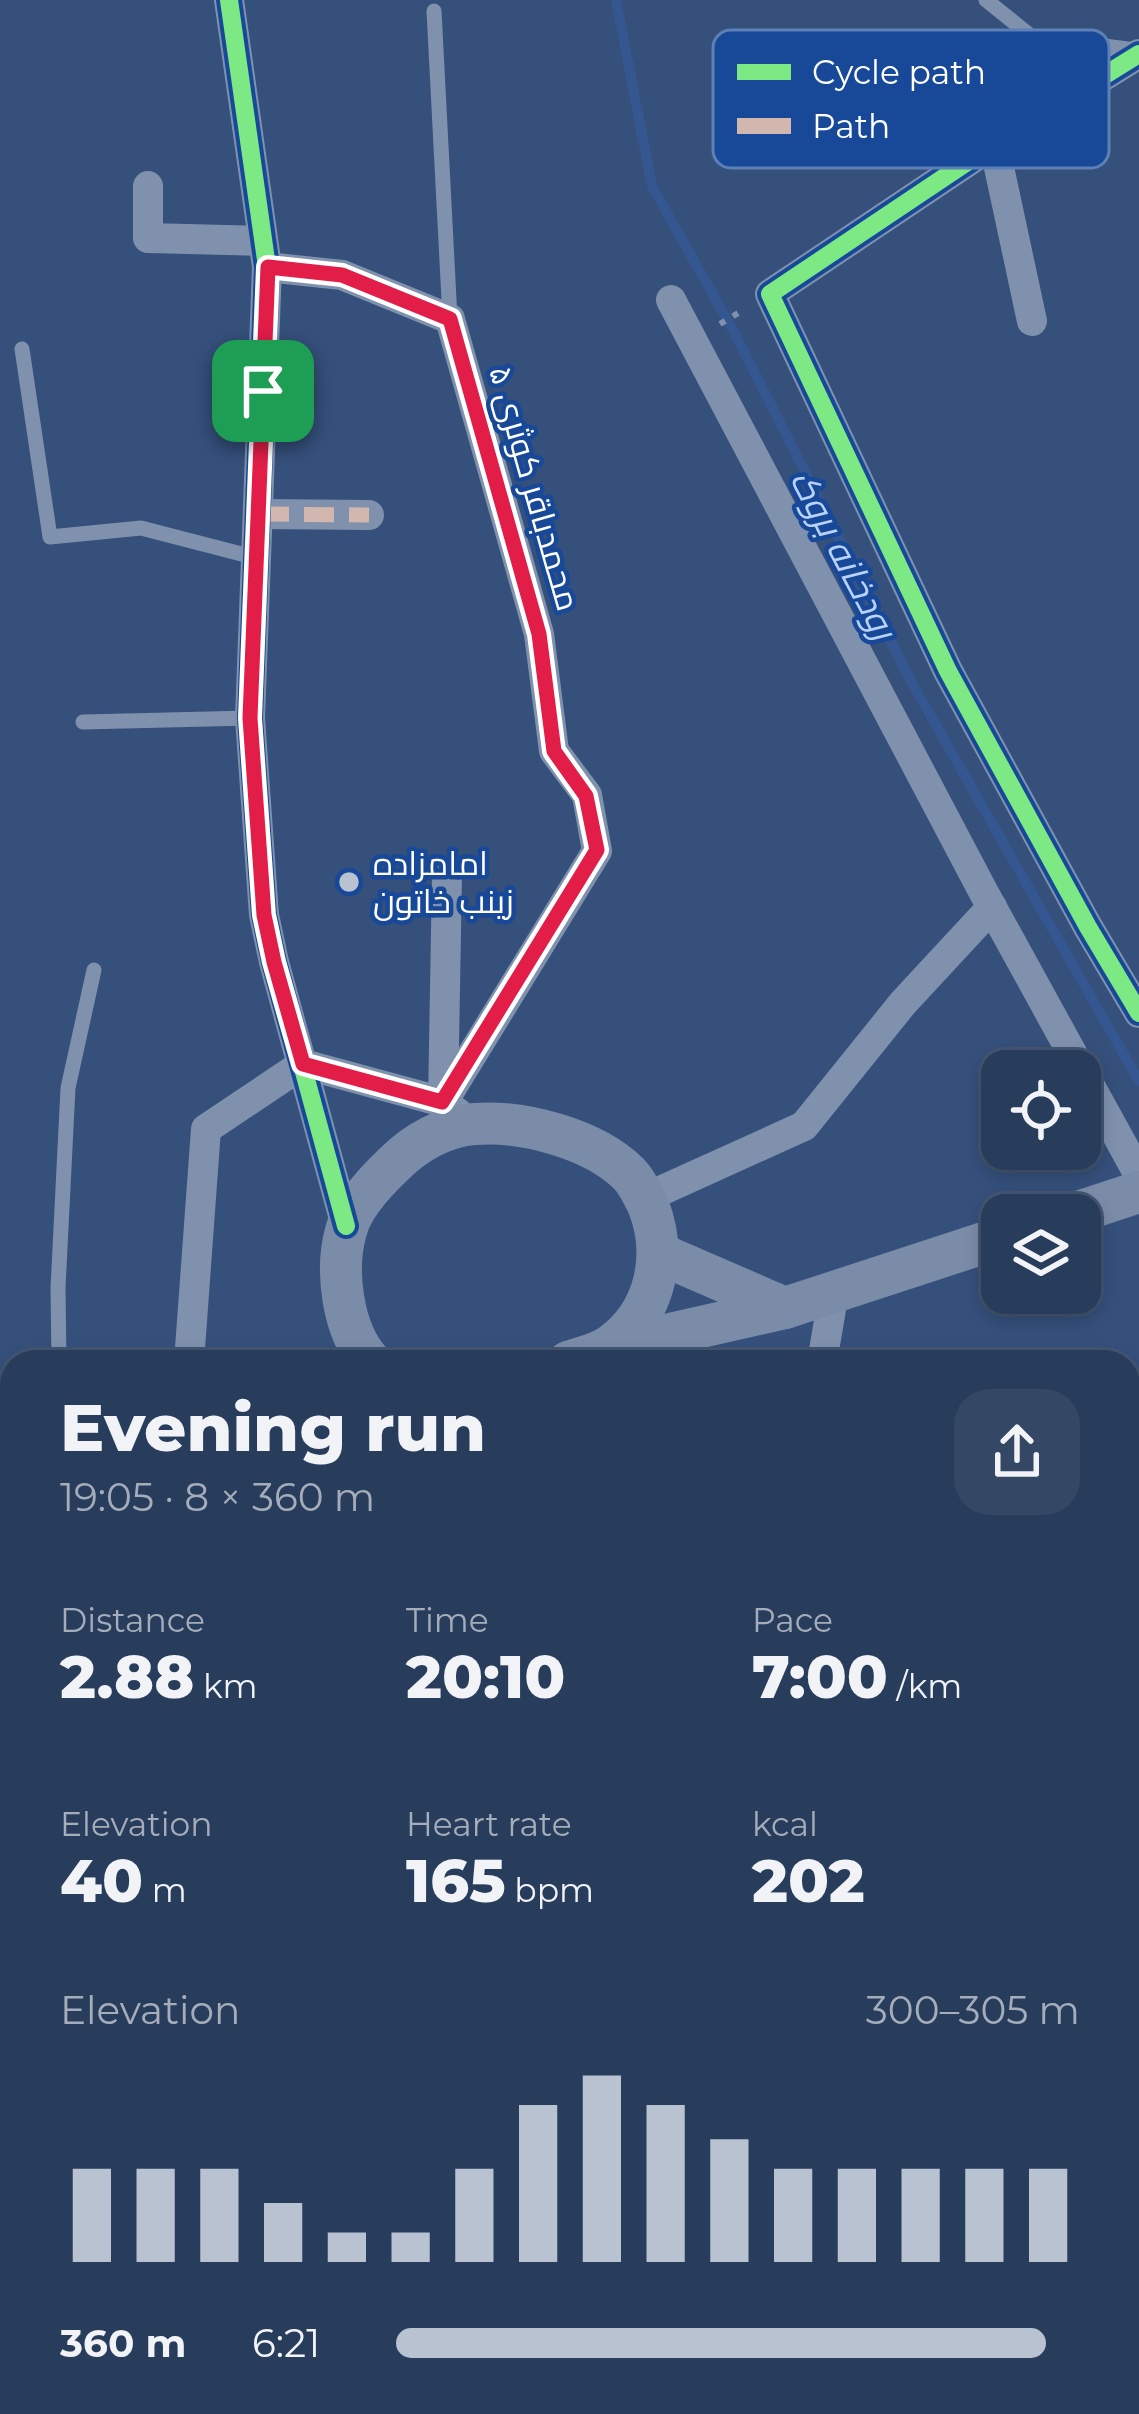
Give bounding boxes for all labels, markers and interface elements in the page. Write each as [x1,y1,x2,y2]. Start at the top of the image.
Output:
legend [713,30,1109,168]
text: Cycle path [812,52,986,92]
text: Path [812,106,890,146]
pin [212,340,314,442]
icon: arrive [230,358,296,424]
street label: محمدباقر کوثری ۵ [481,361,589,615]
water label: رودخانه بروک [781,462,908,648]
place label: امامزاده زینب خاتون [373,843,514,921]
marker: امامزاده زینب خاتون [336,869,362,895]
map controls [981,1050,1101,1314]
button: locate [981,1050,1101,1170]
button: layers [981,1194,1101,1314]
text: Evening run [60,1387,486,1468]
button: share [954,1389,1080,1515]
text: 19:05 · 8 × 360 m [60,1473,375,1521]
text: Distance [60,1600,205,1640]
text: Time [406,1600,489,1640]
text: Pace [752,1600,833,1640]
text: 2.88 [60,1640,194,1713]
text: 20:10 [406,1640,565,1713]
text: 7:00 [752,1640,888,1713]
text: km [194,1666,258,1706]
text: /km [888,1666,962,1706]
text: Elevation [60,1804,213,1844]
text: Heart rate [406,1804,572,1844]
text: kcal [752,1804,818,1844]
text: 40 [60,1844,143,1917]
text: 165 [406,1844,506,1917]
text: 202 [752,1844,865,1917]
text: m [143,1870,187,1910]
text: bpm [506,1870,594,1910]
text: Elevation [60,1986,240,2034]
text: 300–305 m [866,1986,1080,2034]
text: 360 m [60,2319,186,2367]
text: 6:21 [252,2319,320,2367]

